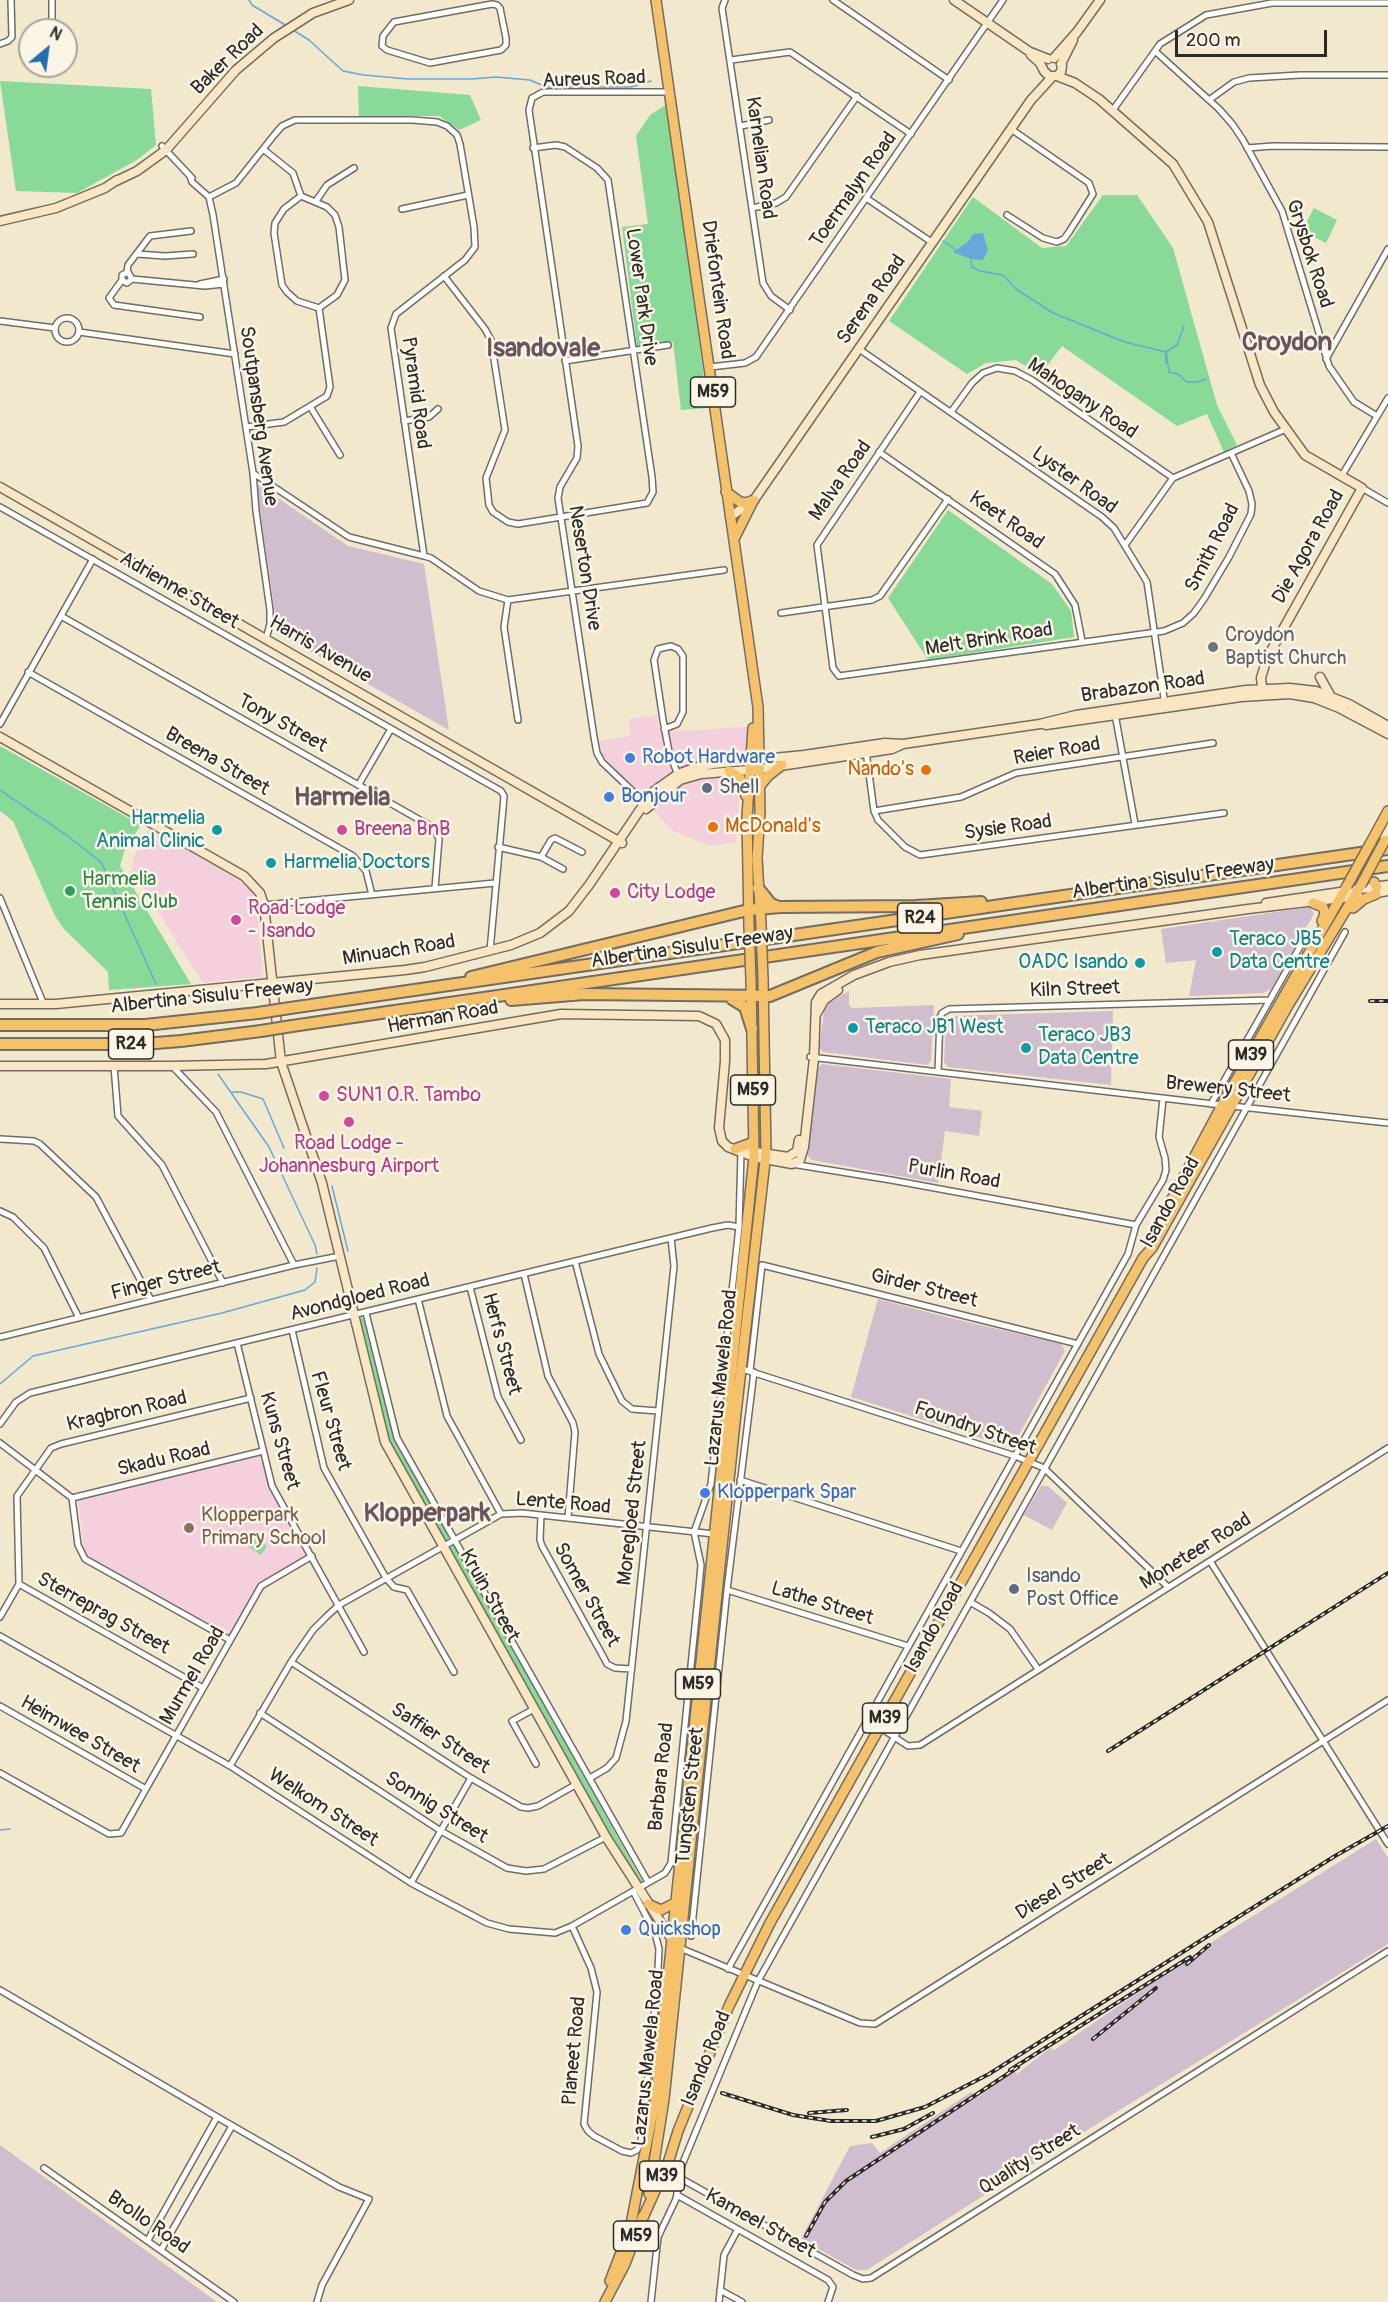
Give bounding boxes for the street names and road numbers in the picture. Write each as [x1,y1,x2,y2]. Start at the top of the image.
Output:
street label: Baker Road [187,20,269,100]
street label: Aureus Road [542,66,646,94]
street label: Karnelian Road [740,95,780,221]
street label: Toermalyn Road [805,128,903,252]
street label: Grysbok Road [1280,197,1338,311]
street label: Driefontein Road [695,219,739,361]
street label: Lower Park Drive [619,227,663,367]
street label: Serena Road [832,250,912,350]
street label: Soutpansberg Avenue [234,325,282,507]
street label: Pyramid Road [395,335,435,451]
street label: Mahogany Road [1022,353,1142,445]
road number: M59 [690,377,736,407]
street label: Malva Road [805,436,877,526]
street label: Lyster Road [1027,442,1121,520]
street label: Die Agora Road [1268,486,1350,608]
street label: Keet Road [964,487,1048,555]
street label: Smith Road [1180,500,1246,596]
street label: Neserton Drive [562,504,606,632]
street label: Adrienne Street [115,547,243,635]
street label: Harris Avenue [264,611,376,689]
street label: Melt Brink Road [924,618,1054,662]
street label: Brabazon Road [1079,667,1207,709]
street label: Tony Street [233,690,331,758]
street label: Breena Street [161,722,273,802]
street label: Reier Road [1012,733,1102,771]
street label: Sysie Road [963,810,1053,846]
street label: Albertina Sisulu Freeway [1070,853,1276,905]
road number: R24 [898,903,942,933]
street label: Albertina Sisulu Freeway [589,922,795,974]
street label: Minuach Road [341,930,457,972]
street label: Albertina Sisulu Freeway [109,974,315,1020]
street label: Kiln Street [1029,976,1121,1004]
street label: Herman Road [386,996,500,1040]
road number: R24 [108,1029,154,1059]
road number: M39 [1228,1040,1274,1070]
street label: Brewery Street [1164,1072,1292,1108]
road number: M59 [730,1075,776,1105]
street label: Isando Road [1136,1153,1206,1253]
street label: Purlin Road [906,1155,1002,1195]
street label: Finger Street [109,1256,223,1306]
street label: Girder Street [868,1264,980,1314]
street label: Avondgloed Road [288,1269,432,1327]
street label: Lazarus Mawela Road [701,1288,743,1468]
street label: Herfs Street [476,1290,526,1398]
street label: Fleur Street [304,1368,356,1474]
street label: Kragbron Road [65,1387,189,1437]
street label: Kuns Street [254,1389,304,1493]
street label: Foundry Street [911,1397,1039,1461]
street label: Skadu Road [115,1438,213,1482]
street label: Moregloed Street [613,1439,653,1587]
street label: Lente Road [514,1488,612,1520]
street label: Moneteer Road [1136,1508,1256,1596]
street label: Somer Street [548,1539,624,1651]
street label: Kruin Street [454,1545,524,1647]
street label: Sterreprag Street [33,1568,173,1660]
street label: Lathe Street [768,1577,876,1631]
street label: Isando Road [900,1578,970,1678]
street label: Murmel Road [155,1622,231,1730]
road number: M59 [676,1669,720,1699]
street label: Heimwee Street [16,1691,144,1779]
street label: Saffier Street [386,1698,494,1780]
road number: M39 [862,1703,908,1733]
street label: Barbara Road [644,1722,680,1832]
street label: Tungsten Street [672,1726,710,1866]
street label: Welkom Street [263,1763,383,1853]
street label: Sonnig Street [380,1767,492,1849]
street label: Diesel Street [1012,1848,1116,1926]
street label: Lazarus Mawela Road [628,1968,670,2148]
street label: Planeet Road [558,1995,592,2107]
street label: Isando Road [677,2008,737,2110]
street label: Quality Street [975,2119,1085,2201]
road number: M39 [640,2161,684,2191]
street label: Kameel Street [701,2184,819,2264]
street label: Brollo Road [102,2186,194,2260]
road number: M59 [614,2221,658,2251]

